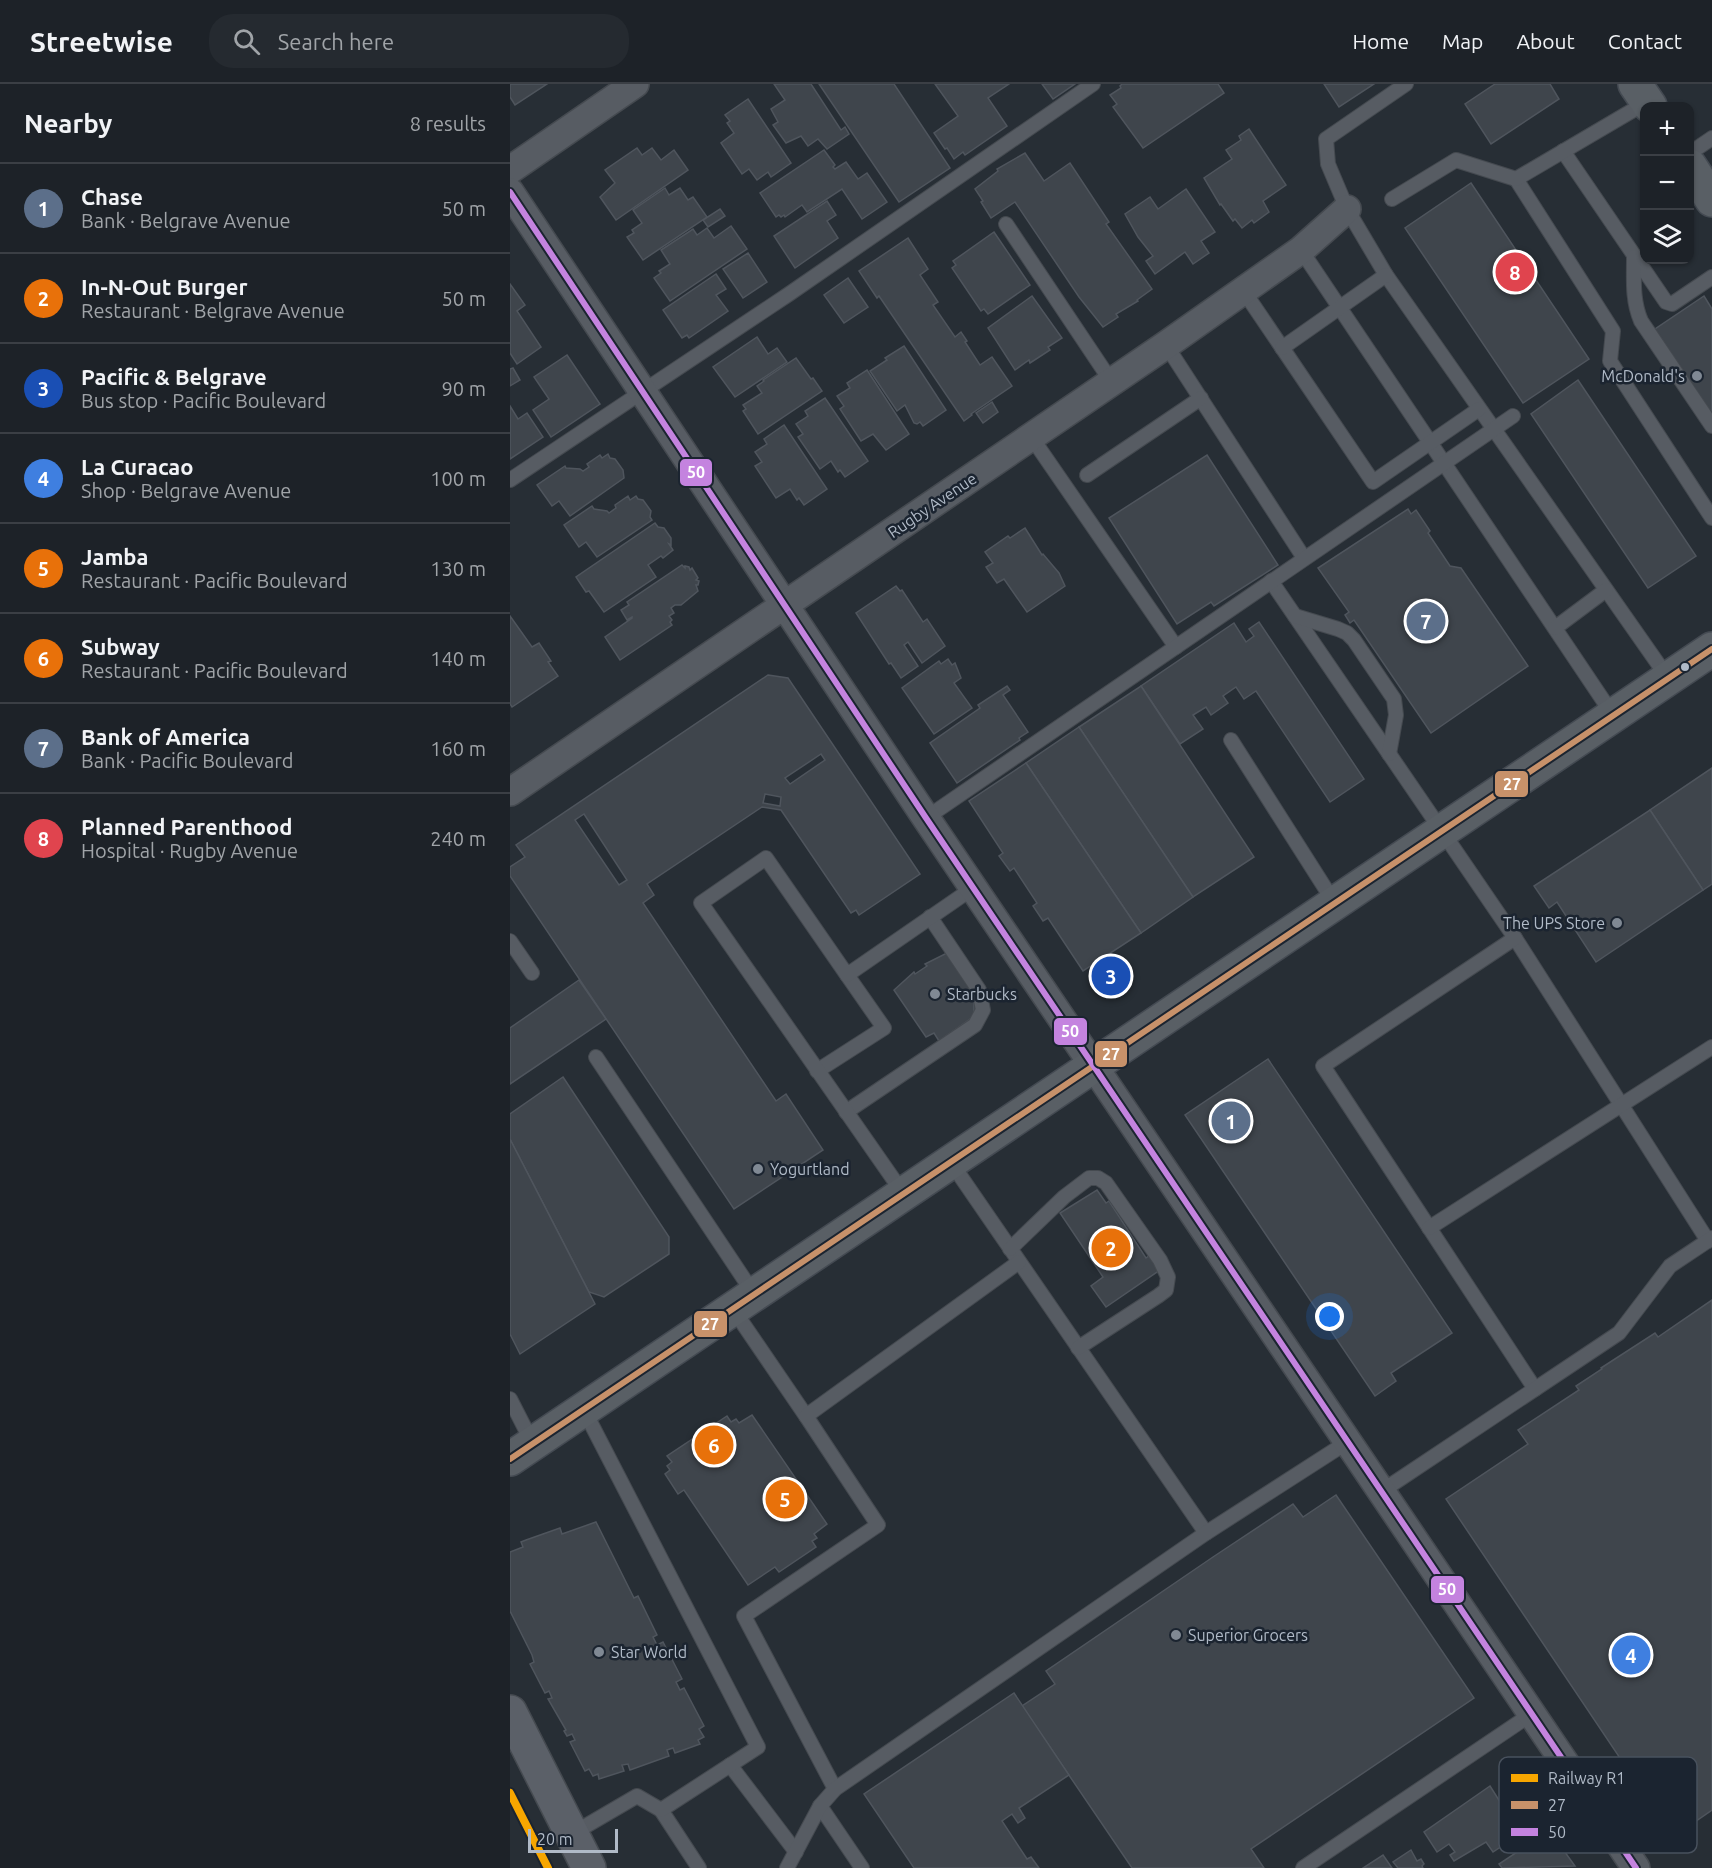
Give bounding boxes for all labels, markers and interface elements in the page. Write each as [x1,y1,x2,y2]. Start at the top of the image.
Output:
search box [209,14,629,68]
icon: search [230,25,263,58]
text: Streetwise [30,26,173,57]
text: Search here [278,29,394,54]
text: Home [1352,29,1409,53]
text: Map [1442,29,1483,53]
text: About [1516,29,1575,53]
text: Contact [1608,29,1682,53]
map controls [1640,102,1694,264]
button: + [1640,102,1694,156]
text: Nearby [24,109,112,138]
text: 8 results [410,112,486,135]
button: − [1640,156,1694,210]
text: Chase [81,184,143,209]
text: 1 [38,197,49,220]
text: 50 m [442,197,486,220]
text: Bank · Belgrave Avenue [81,209,291,232]
button: layers [1640,210,1694,264]
pin: 8 [1496,250,1534,294]
text: In-N-Out Burger [81,274,248,299]
text: 2 [38,287,49,310]
text: 50 m [442,287,486,310]
text: Restaurant · Belgrave Avenue [81,299,345,322]
text: Pacific & Belgrave [81,364,267,389]
place label: McDonald's [1601,367,1685,385]
marker: McDonald's [1690,369,1704,383]
text: 3 [38,377,49,400]
text: 90 m [442,377,486,400]
text: Bus stop · Pacific Boulevard [81,389,326,412]
text: La Curacao [81,454,194,479]
line badge: 50 [679,458,713,487]
text: 50 [687,463,705,481]
text: 4 [38,467,49,490]
text: 100 m [430,467,486,490]
street label: Rugby Avenue [884,469,980,541]
text: Shop · Belgrave Avenue [81,479,291,502]
text: Jamba [81,544,148,569]
text: 5 [38,557,49,580]
text: 130 m [430,557,486,580]
text: Restaurant · Pacific Boulevard [81,569,348,592]
pin: 7 [1406,598,1446,644]
text: Subway [81,634,160,659]
text: 6 [38,647,49,670]
text: 140 m [430,647,486,670]
text: Restaurant · Pacific Boulevard [81,659,348,682]
unlabelled marker [1679,661,1691,673]
text: Bank of America [81,724,250,749]
text: 7 [38,737,49,760]
text: 160 m [430,737,486,760]
text: Bank · Pacific Boulevard [81,749,294,772]
line badge: 27 [1494,770,1529,798]
text: 27 [1503,775,1521,793]
text: Planned Parenthood [81,814,293,839]
text: 8 [38,827,49,850]
text: 240 m [430,827,486,850]
text: Hospital · Rugby Avenue [81,839,298,862]
place label: The UPS Store [1503,914,1605,932]
marker: The UPS Store [1610,916,1624,930]
pin: 3 [1092,954,1130,998]
place label: Starbucks [947,985,1017,1003]
marker: Starbucks [928,987,942,1001]
line badge: 50 [1053,1017,1088,1046]
text: 50 [1061,1022,1079,1040]
line badge: 27 [1094,1040,1128,1068]
text: 27 [1102,1045,1120,1063]
pin: 1 [1212,1098,1250,1144]
place label: Yogurtland [770,1160,850,1178]
marker: Yogurtland [751,1162,765,1176]
pin: 2 [1092,1226,1130,1270]
your location [1315,1302,1344,1331]
line badge: 27 [693,1310,728,1338]
text: 27 [701,1315,719,1333]
pin: 6 [694,1422,734,1468]
pin: 5 [766,1476,804,1522]
line badge: 50 [1430,1575,1465,1604]
text: 50 [1438,1580,1456,1598]
place label: Superior Grocers [1188,1626,1308,1644]
marker: Superior Grocers [1169,1628,1183,1642]
pin: 4 [1612,1632,1650,1678]
place label: Star World [611,1643,687,1661]
marker: Star World [592,1645,606,1659]
legend [1499,1757,1697,1853]
text: Railway R1 [1548,1769,1625,1787]
text: 27 [1548,1796,1566,1814]
text: 50 [1548,1823,1566,1841]
scale bar [528,1826,618,1854]
text: 20 m [537,1830,573,1848]

